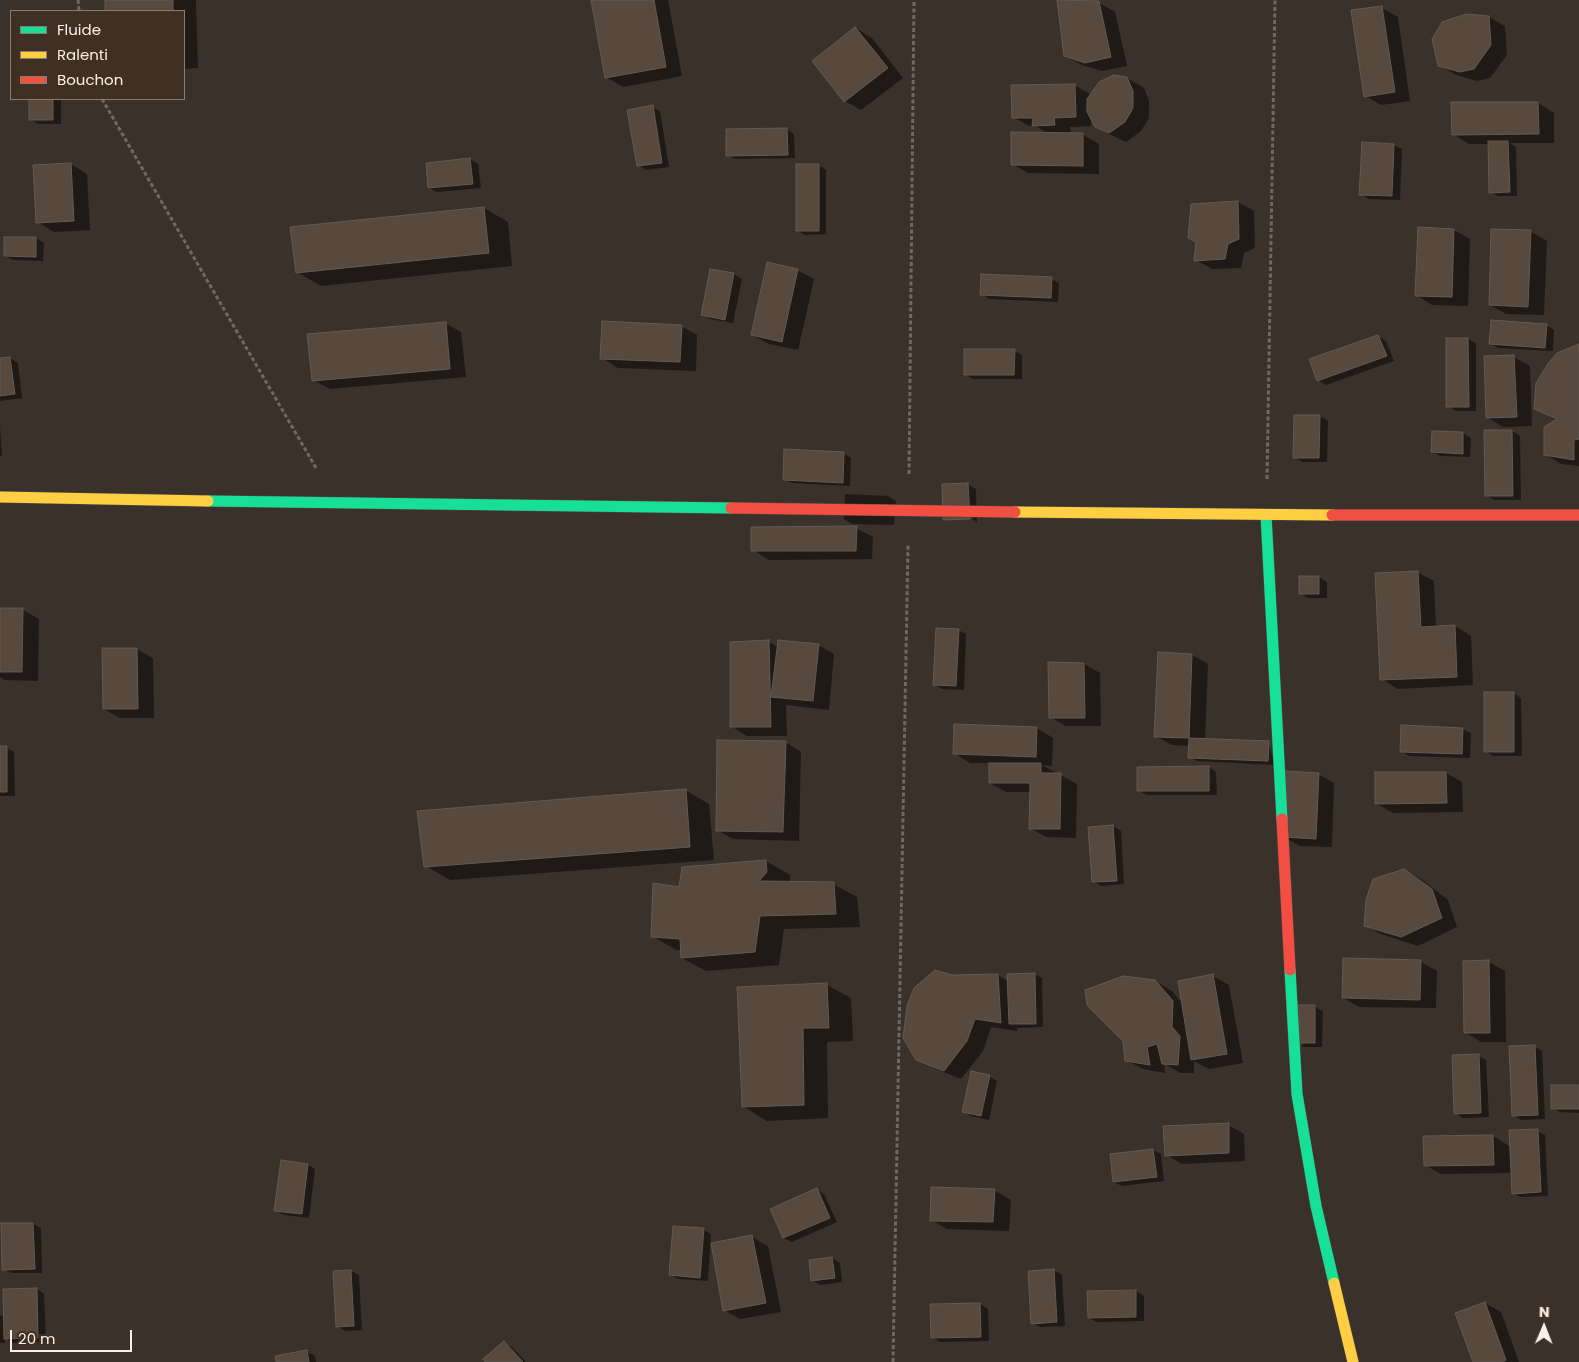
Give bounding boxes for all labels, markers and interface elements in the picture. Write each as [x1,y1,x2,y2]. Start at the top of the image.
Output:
legend [10,10,185,100]
text: Fluide [57,19,101,40]
text: Ralenti [57,44,108,65]
text: Bouchon [57,69,123,90]
north arrow [1519,1302,1569,1352]
text: N [1539,1302,1550,1322]
scale bar [12,1320,135,1352]
text: 20 m [18,1328,56,1349]

